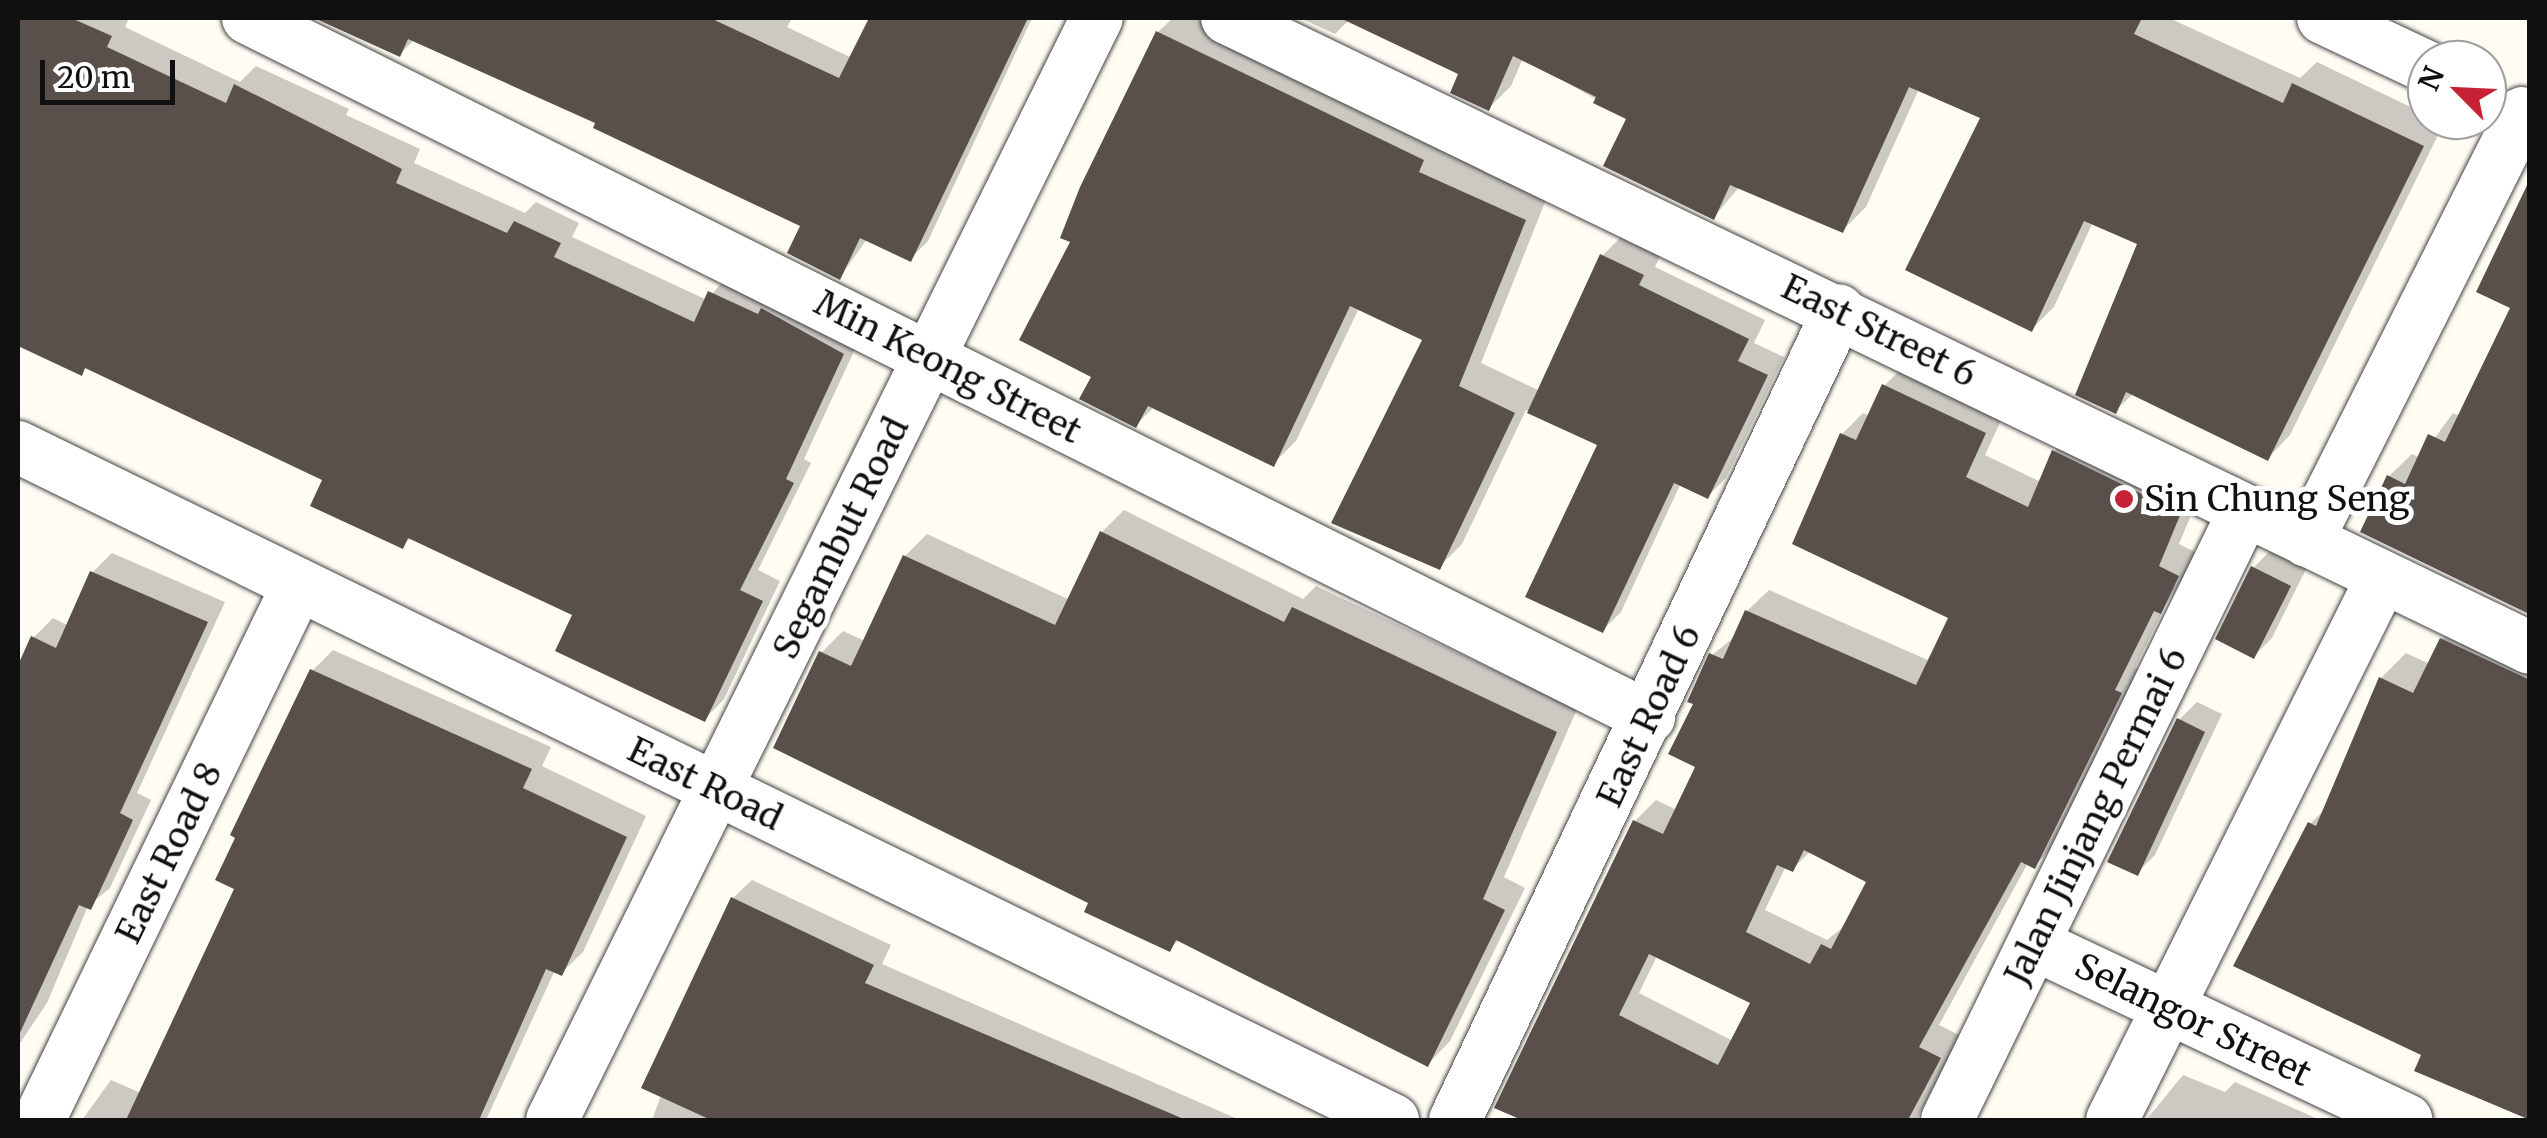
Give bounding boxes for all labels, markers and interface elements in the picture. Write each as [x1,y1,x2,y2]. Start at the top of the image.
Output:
scale bar [45,40,180,102]
north arrow [2407,40,2507,140]
text: 20 m [57,58,130,96]
text: N [2410,61,2452,96]
street label: East Street 6 [1775,266,1983,396]
street label: Min Keong Street [808,282,1088,452]
street label: Segambut Road [764,410,918,666]
place label: Sin Chung Seng [2144,478,2410,520]
marker: Sin Chung Seng [2113,488,2135,510]
street label: East Road 6 [1589,618,1709,814]
street label: Jalan Jinjang Permai 6 [1996,641,2196,991]
street label: East Road [621,729,789,839]
street label: East Road 8 [107,756,231,950]
street label: Selangor Street [2068,945,2318,1095]

